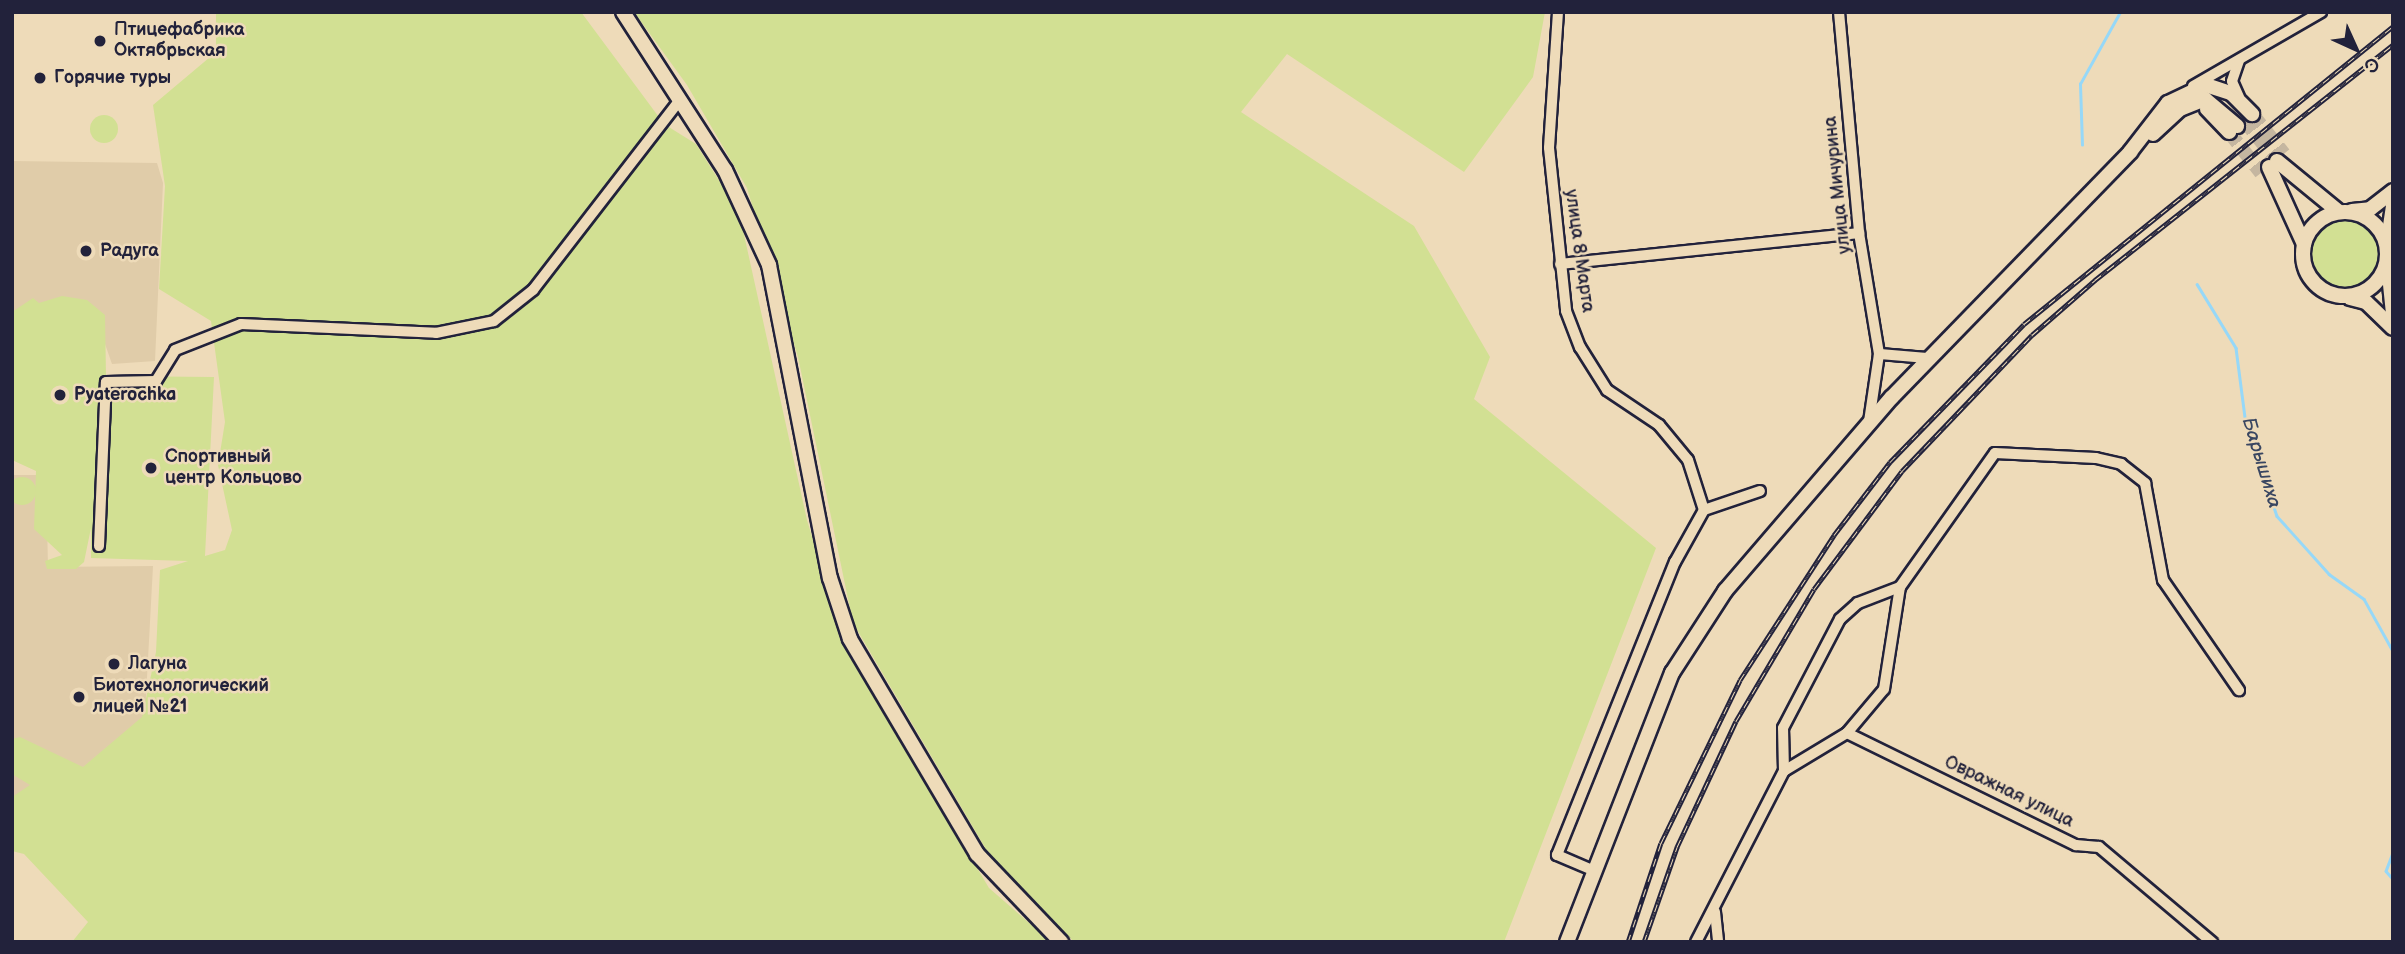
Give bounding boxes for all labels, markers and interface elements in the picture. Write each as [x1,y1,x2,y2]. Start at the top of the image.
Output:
north arrow [2321,14,2391,84]
place label: Птицефабрика Октябрьская [114,20,244,62]
marker: Птицефабрика Октябрьская [92,33,108,49]
text: С [2358,51,2384,77]
place label: Горячие туры [54,67,171,89]
marker: Горячие туры [32,70,48,86]
street label: улица Мичурина [1820,115,1856,255]
street label: улица 8 Марта [1560,188,1598,314]
place label: Радуга [100,240,159,262]
marker: Радуга [78,243,94,259]
place label: Pyaterochka [74,384,176,406]
marker: Pyaterochka [52,387,68,403]
water label: Барышиха [2236,415,2286,511]
place label: Спортивный центр Кольцово [165,447,302,490]
marker: Спортивный центр Кольцово [143,460,159,476]
place label: Лагуна [128,653,187,675]
marker: Лагуна [106,656,122,672]
place label: Биотехнологический лицей №21 [93,676,269,718]
marker: Биотехнологический лицей №21 [71,689,87,705]
street label: Овражная улица [1941,751,2077,833]

